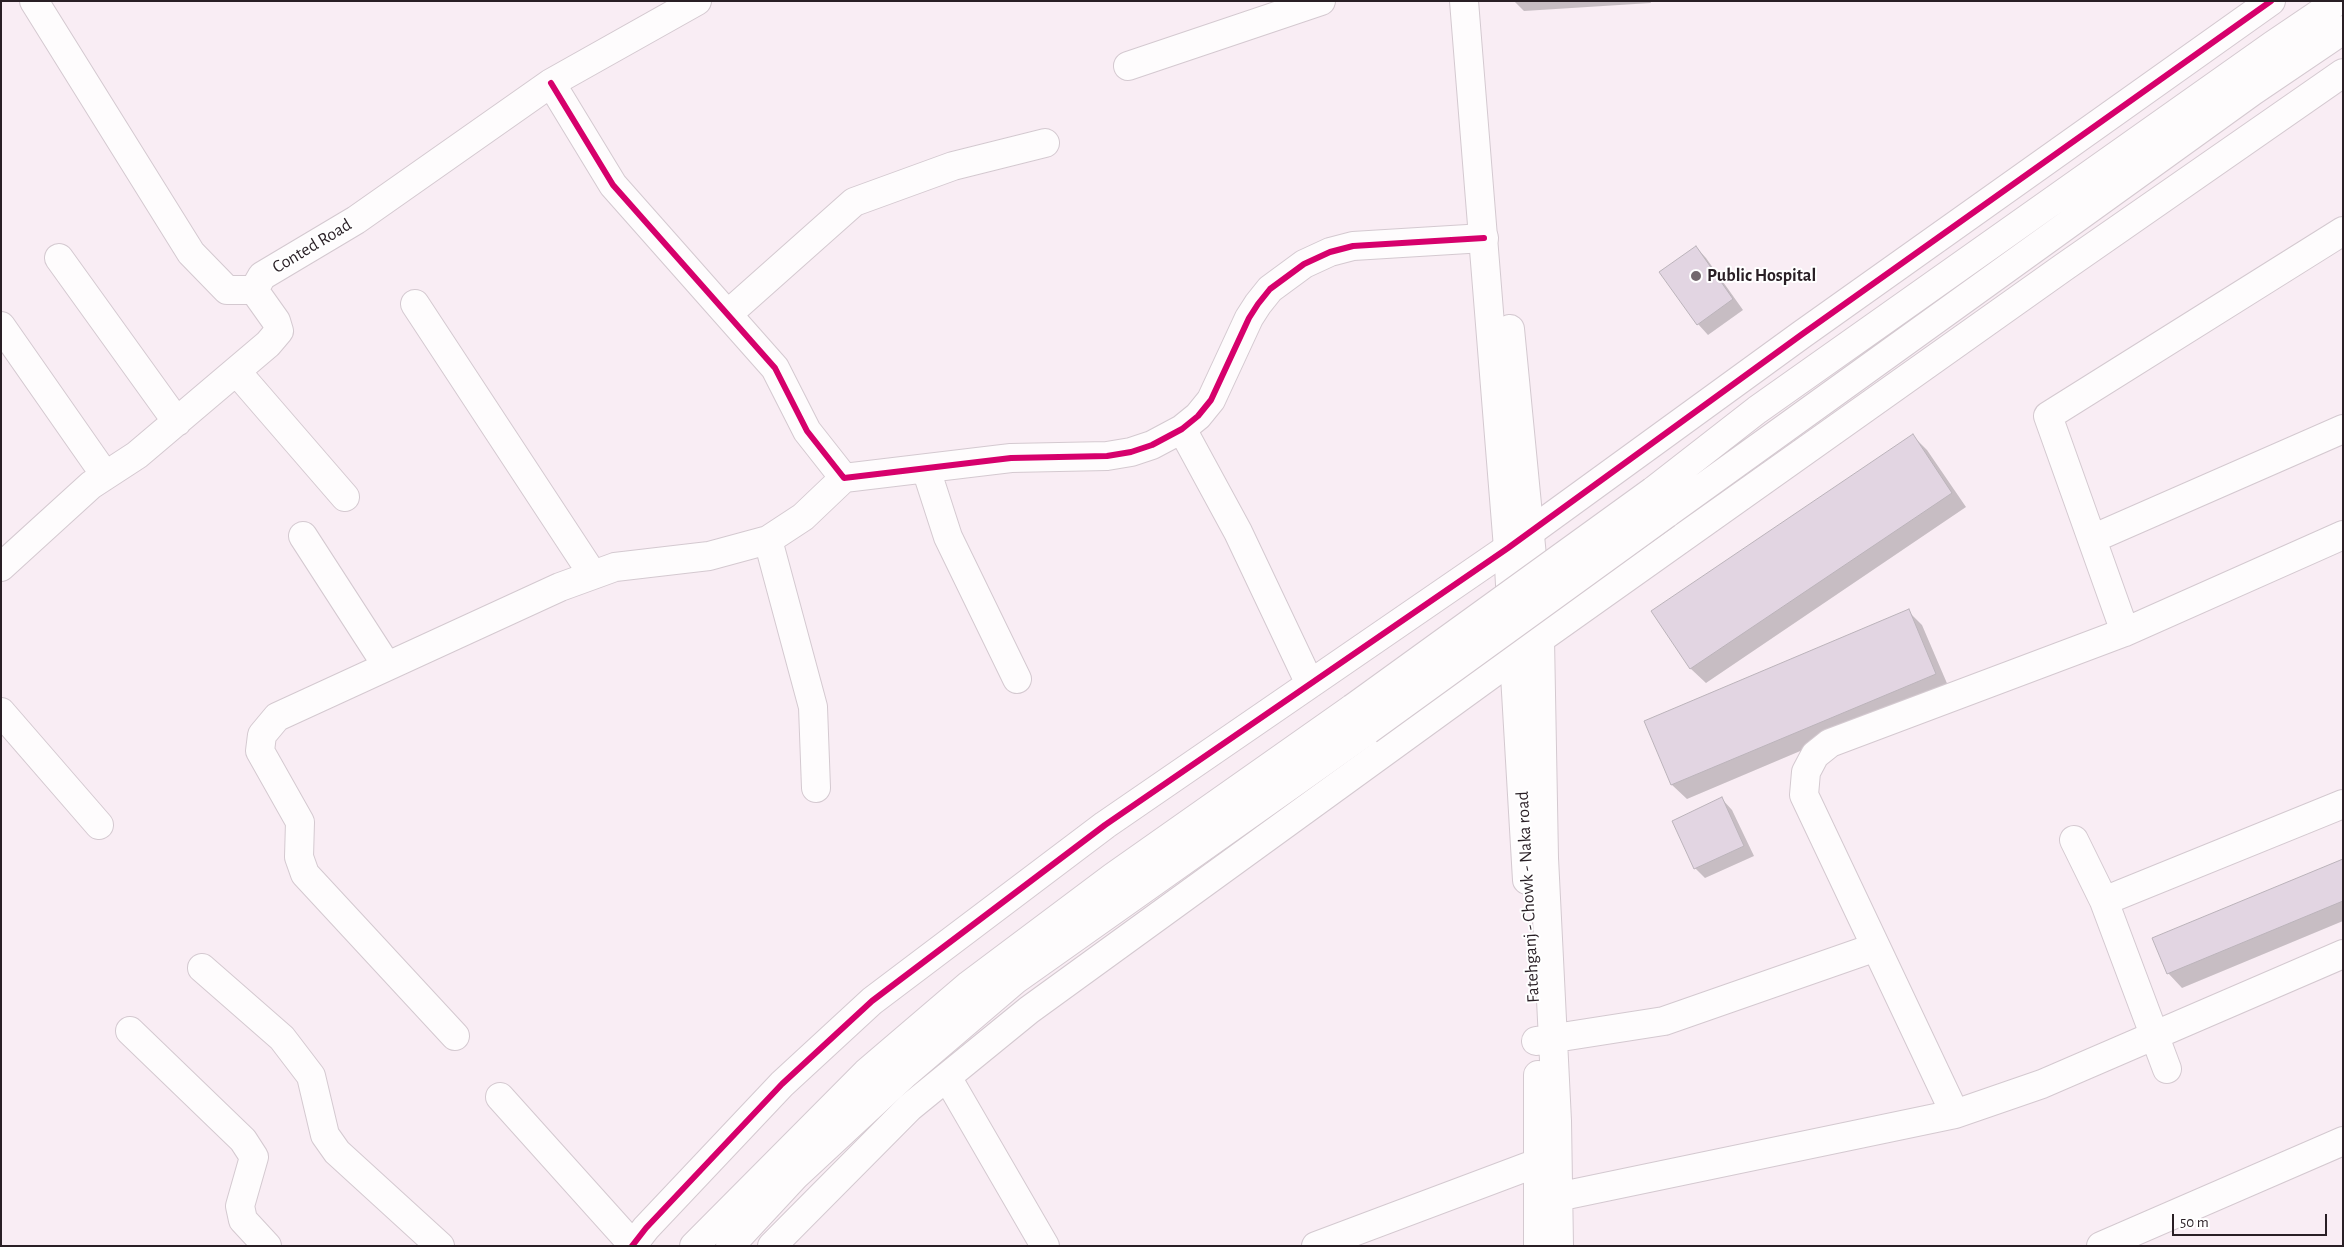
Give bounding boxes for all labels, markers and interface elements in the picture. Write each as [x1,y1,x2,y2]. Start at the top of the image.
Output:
street label: Conted Road [268,214,356,278]
place label: Public Hospital [1707,265,1816,287]
marker: Public Hospital [1689,269,1703,283]
street label: Fatehganj - Chowk - Naka road [1512,791,1544,1003]
scale bar [2174,1204,2329,1236]
text: 50 m [2180,1215,2209,1230]

